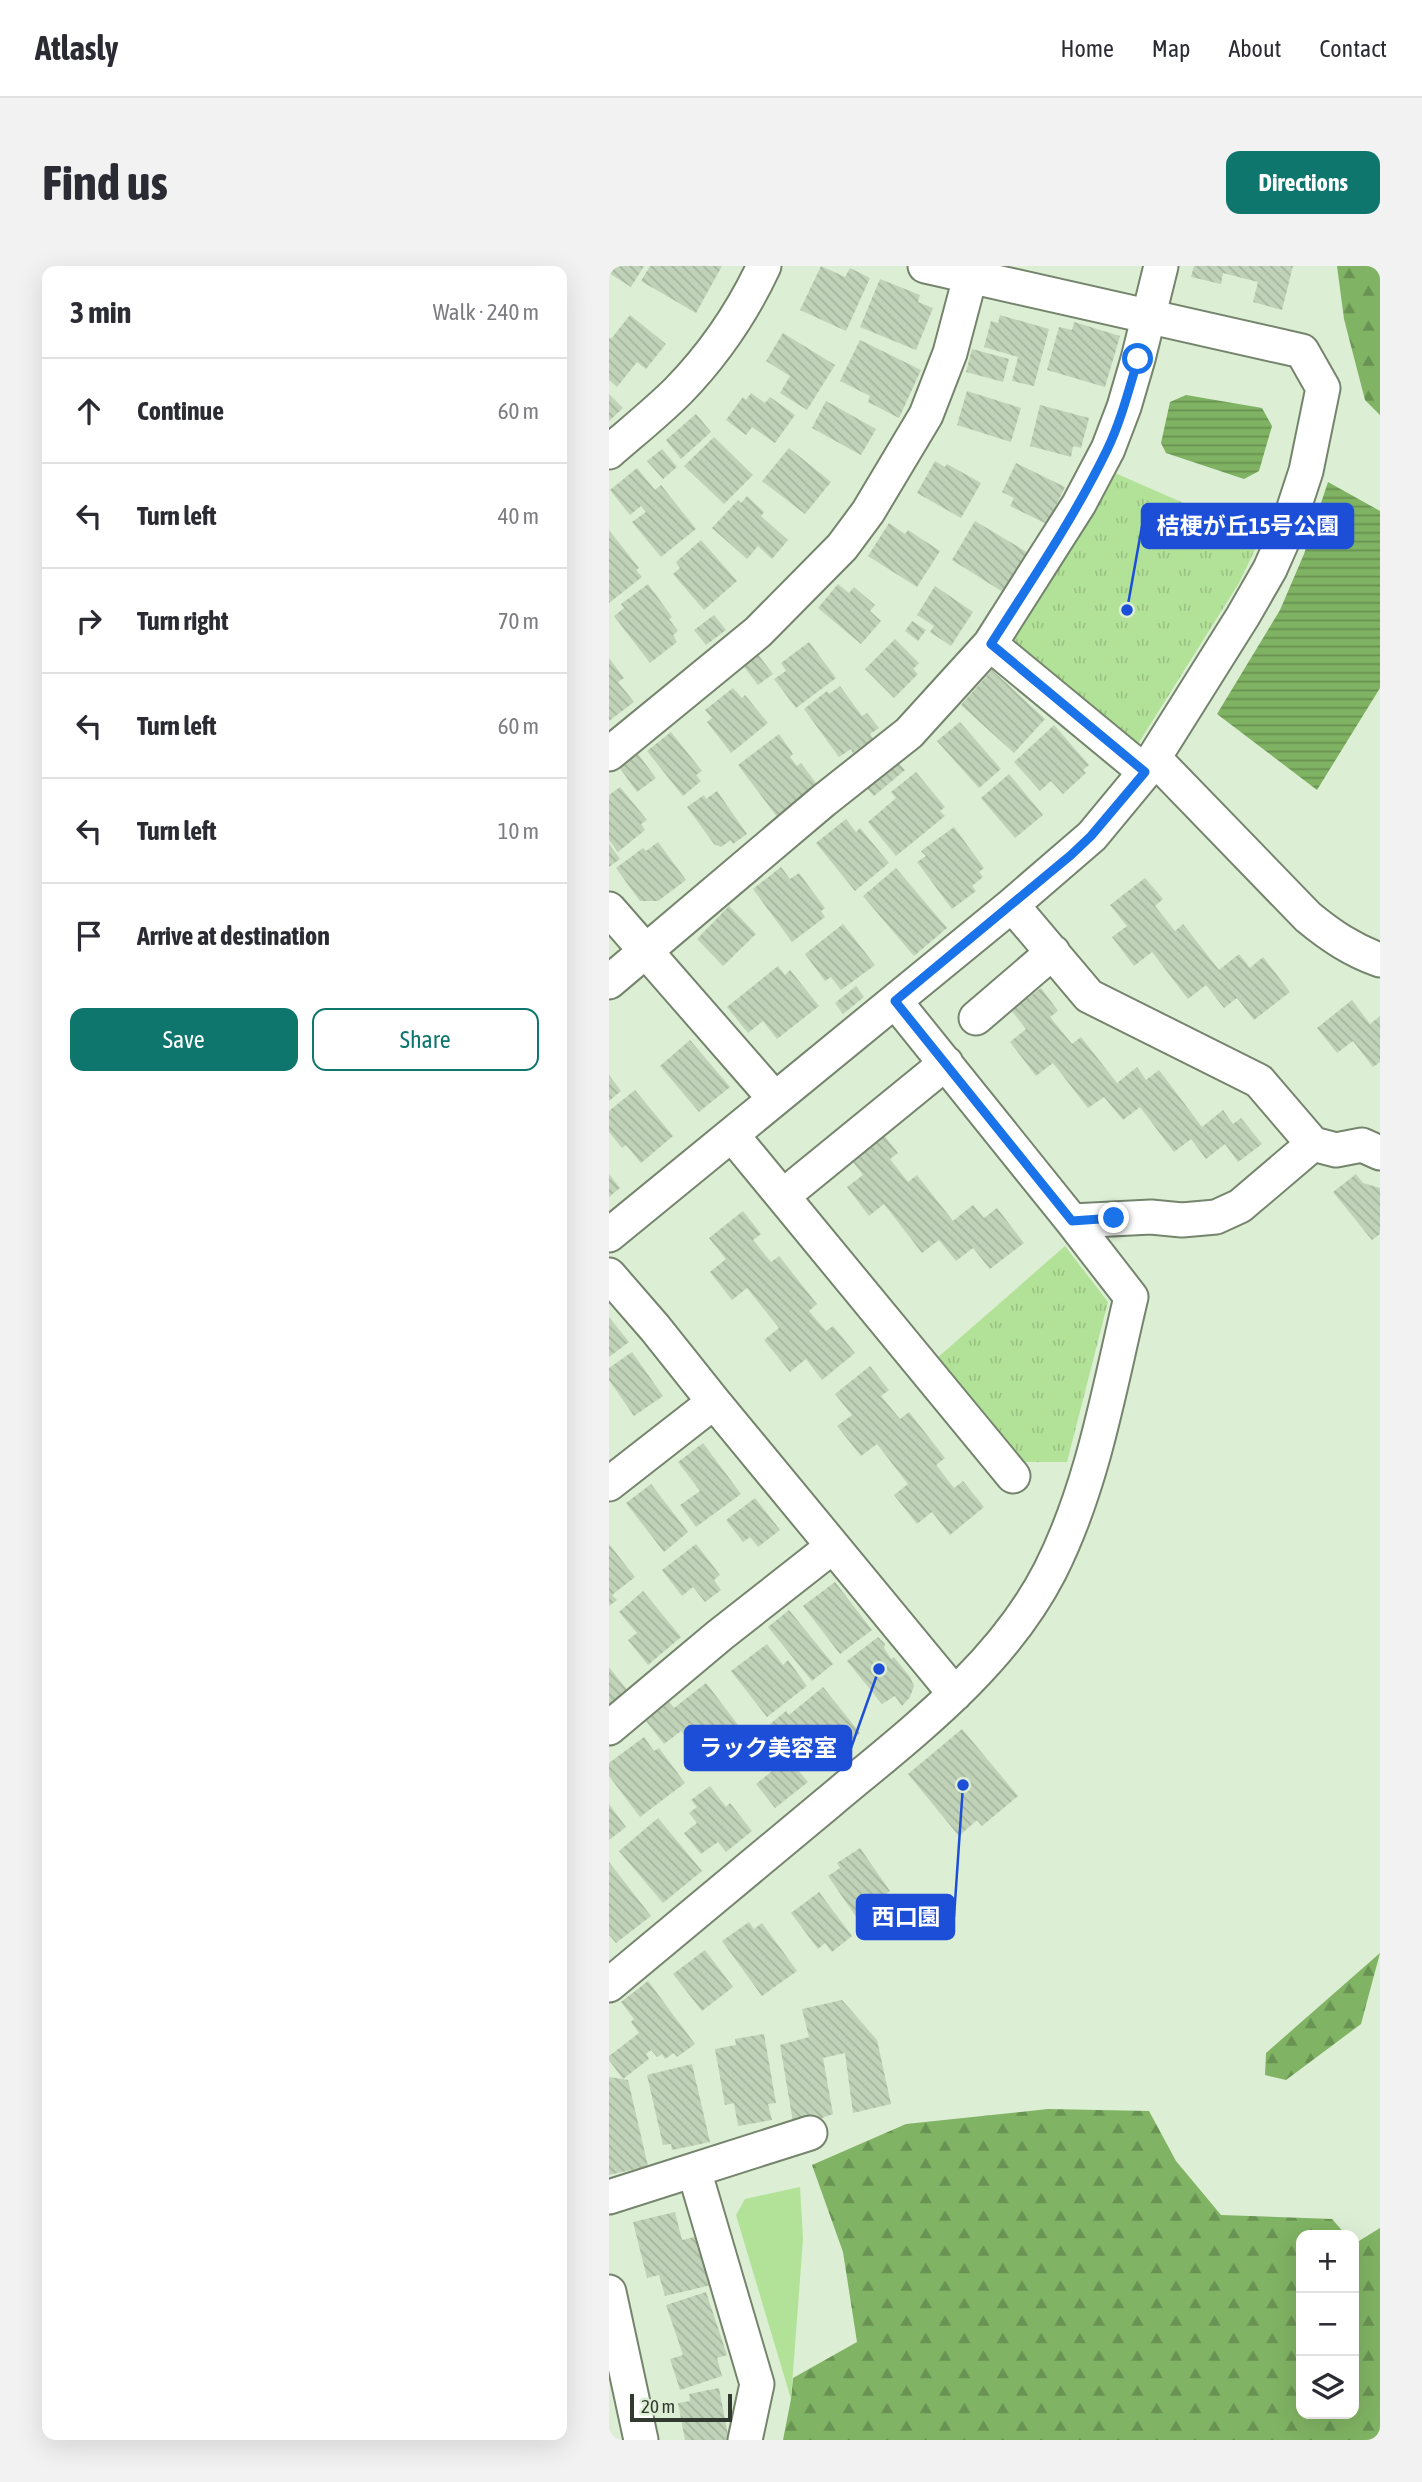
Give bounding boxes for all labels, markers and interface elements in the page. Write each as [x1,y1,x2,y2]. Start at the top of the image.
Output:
text: Atlasly [35,29,118,67]
text: Home [1060,35,1114,62]
text: Map [1152,35,1190,62]
text: About [1228,35,1281,62]
text: Contact [1319,35,1387,62]
button: Directions [1226,151,1380,214]
text: Find us [42,154,168,210]
text: 3 min [70,295,131,329]
text: Walk · 240 m [433,299,539,325]
route start [1122,343,1153,374]
icon: ahead [70,392,108,430]
text: Continue [137,396,224,426]
text: 60 m [498,398,539,424]
icon: left [70,497,108,535]
text: Turn left [137,501,217,531]
text: 40 m [498,503,539,529]
callout: 桔梗が丘15号公園 [1142,504,1353,548]
text: 桔梗が丘15号公園 [1157,513,1339,539]
icon: right [70,602,108,640]
text: Turn right [137,606,228,636]
text: 70 m [498,608,539,634]
icon: left [70,707,108,745]
text: Turn left [137,711,217,741]
text: 60 m [498,713,539,739]
icon: left [70,812,108,850]
text: Turn left [137,816,217,846]
text: 10 m [498,818,539,844]
icon: arrive [70,917,108,955]
text: Arrive at destination [137,921,330,951]
button: Save [70,1008,298,1071]
button: Share [312,1008,539,1071]
route end [1098,1202,1129,1233]
callout: ラック美容室 [685,1726,851,1770]
text: ラック美容室 [699,1735,837,1761]
callout: 西口園 [857,1895,954,1939]
text: 西口園 [872,1904,941,1930]
map controls [1296,2230,1359,2419]
button: + [1296,2230,1359,2293]
button: − [1296,2293,1359,2356]
button: layers [1296,2356,1359,2419]
scale bar [630,2391,731,2423]
text: 20 m [641,2395,675,2417]

